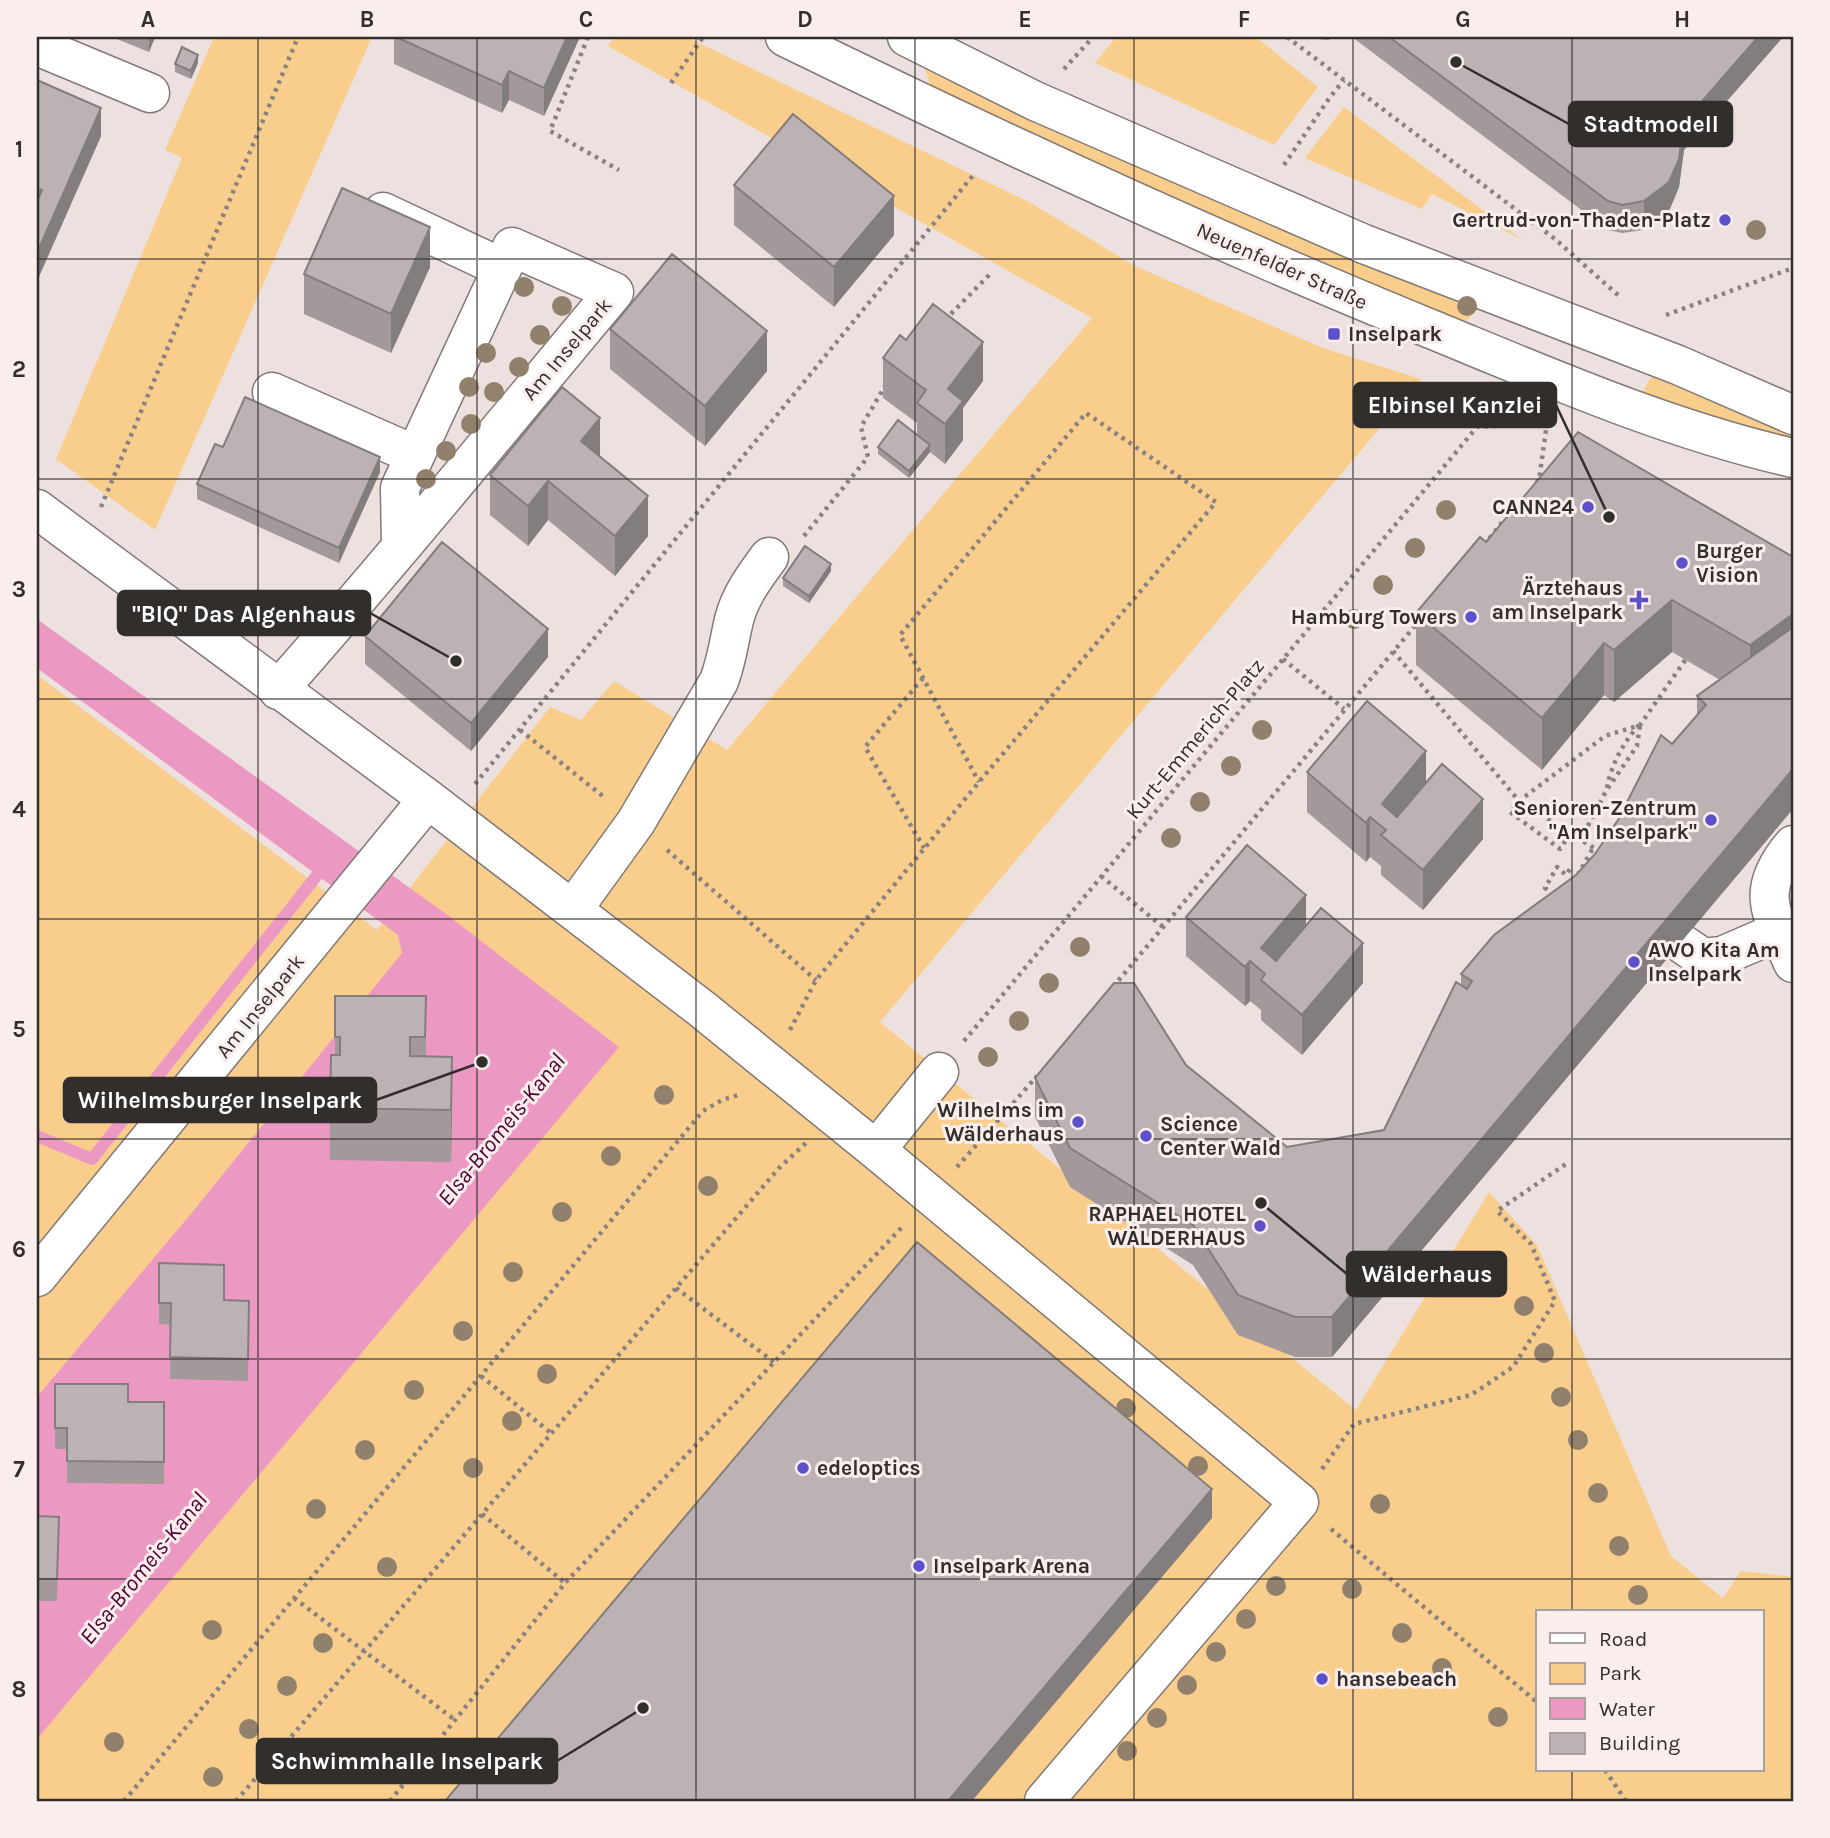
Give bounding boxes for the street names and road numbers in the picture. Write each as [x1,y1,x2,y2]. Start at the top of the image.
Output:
street label: Neuenfelder Straße [1193,218,1371,314]
street label: Am Inselpark [517,293,617,405]
street label: Kurt-Emmerich-Platz [1121,654,1269,824]
street label: Am Inselpark [211,949,309,1063]

